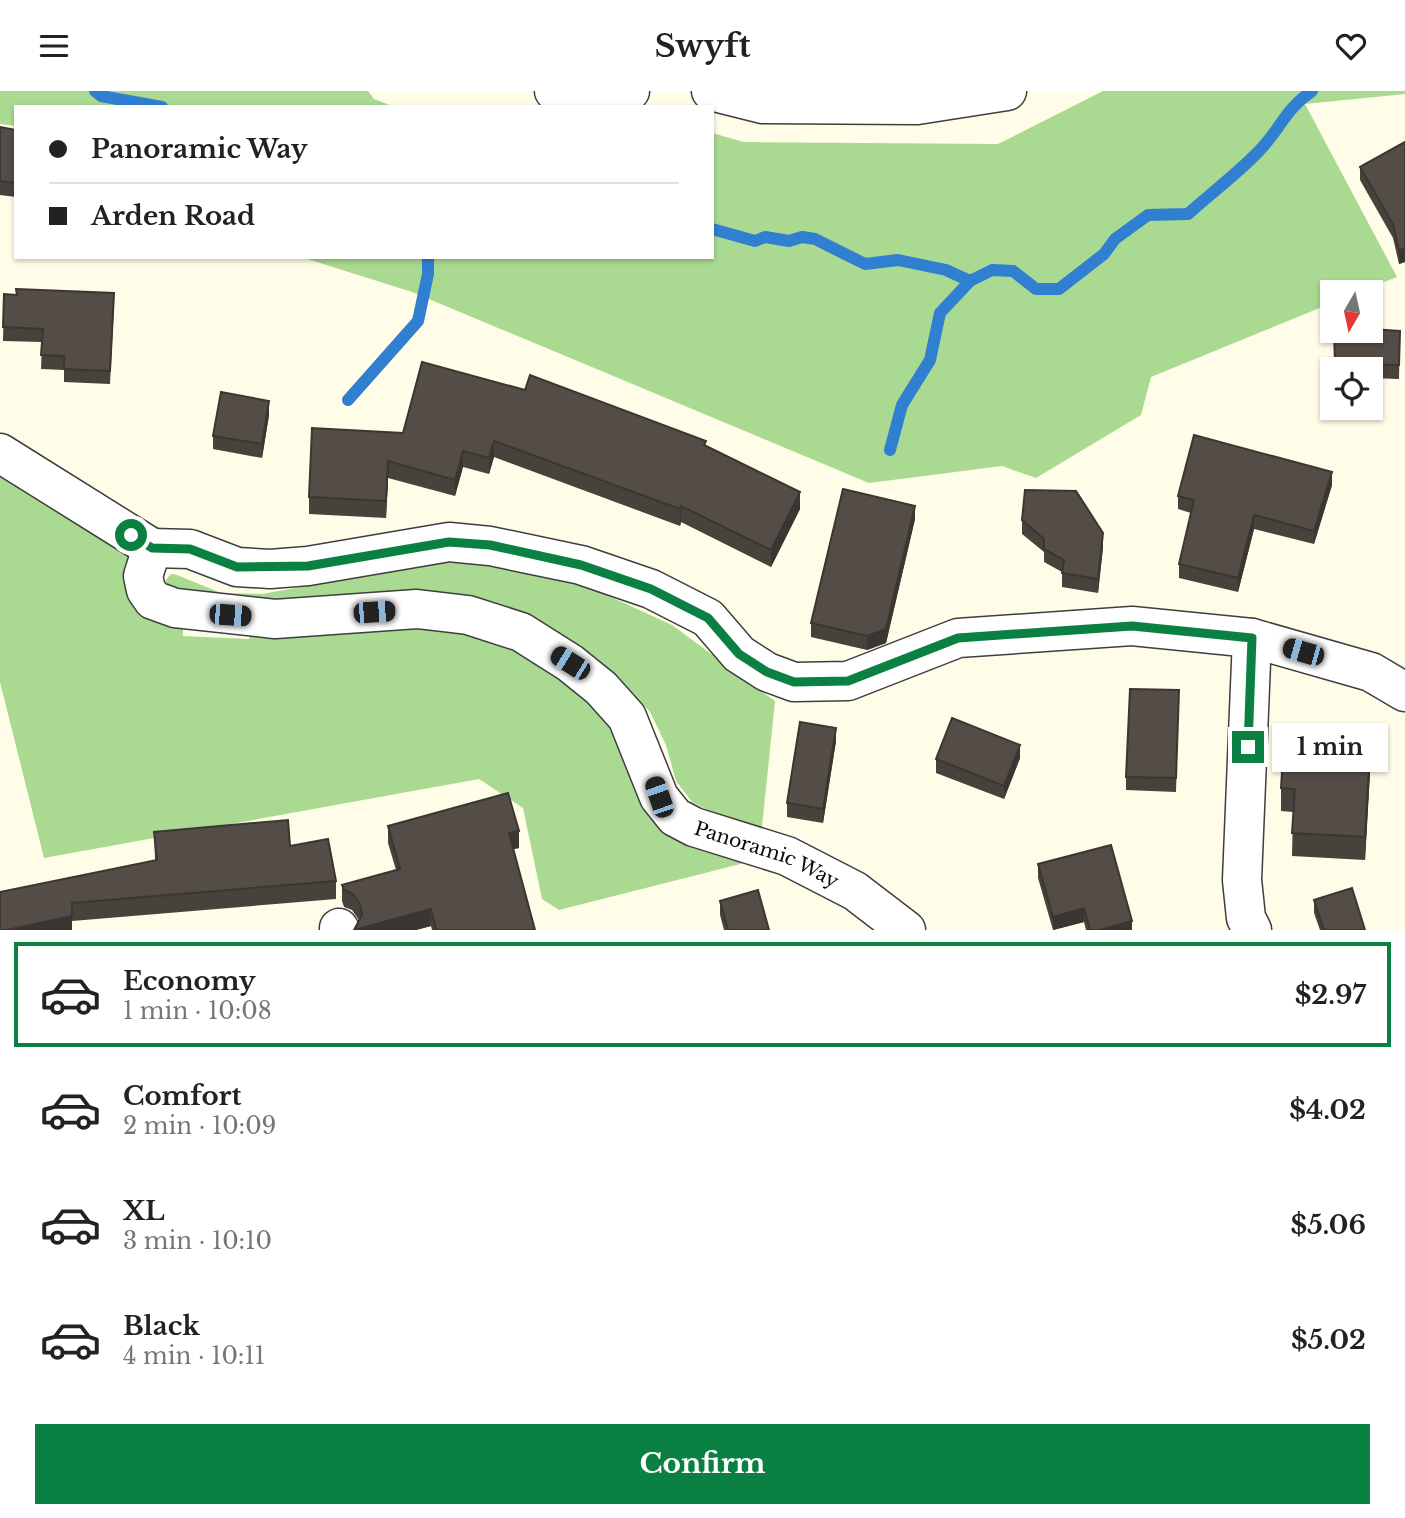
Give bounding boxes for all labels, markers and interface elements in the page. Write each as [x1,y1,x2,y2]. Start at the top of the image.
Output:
text: Swyft [654,26,751,66]
icon: menu [35,27,73,65]
icon: heart [1332,27,1370,65]
text: Panoramic Way [91,133,308,165]
text: Arden Road [91,200,255,232]
north arrow [1320,280,1382,343]
map controls [1320,280,1383,420]
button: locate [1320,357,1383,420]
route start [115,519,147,551]
car [353,600,396,624]
car [209,603,252,627]
car [1280,636,1327,668]
car [547,643,594,683]
callout: 1 min [1272,723,1388,771]
route end [1232,731,1264,763]
text: 1 min [1297,733,1363,761]
car [643,774,676,820]
street label: Panoramic Way [692,816,843,892]
icon: car [39,963,102,1026]
text: Economy [123,965,256,997]
text: $2.97 [1295,979,1366,1011]
text: 1 min · 10:08 [123,997,272,1025]
icon: car [39,1078,102,1141]
text: Comfort [123,1080,241,1112]
text: $4.02 [1289,1094,1366,1126]
text: 2 min · 10:09 [123,1112,276,1140]
icon: car [39,1193,102,1256]
text: XL [123,1195,165,1227]
text: $5.06 [1290,1209,1366,1241]
text: 3 min · 10:10 [123,1227,272,1255]
icon: car [39,1308,102,1371]
text: Black [123,1310,200,1342]
text: $5.02 [1291,1324,1366,1356]
text: 4 min · 10:11 [123,1342,265,1370]
button: Confirm [35,1424,1370,1504]

